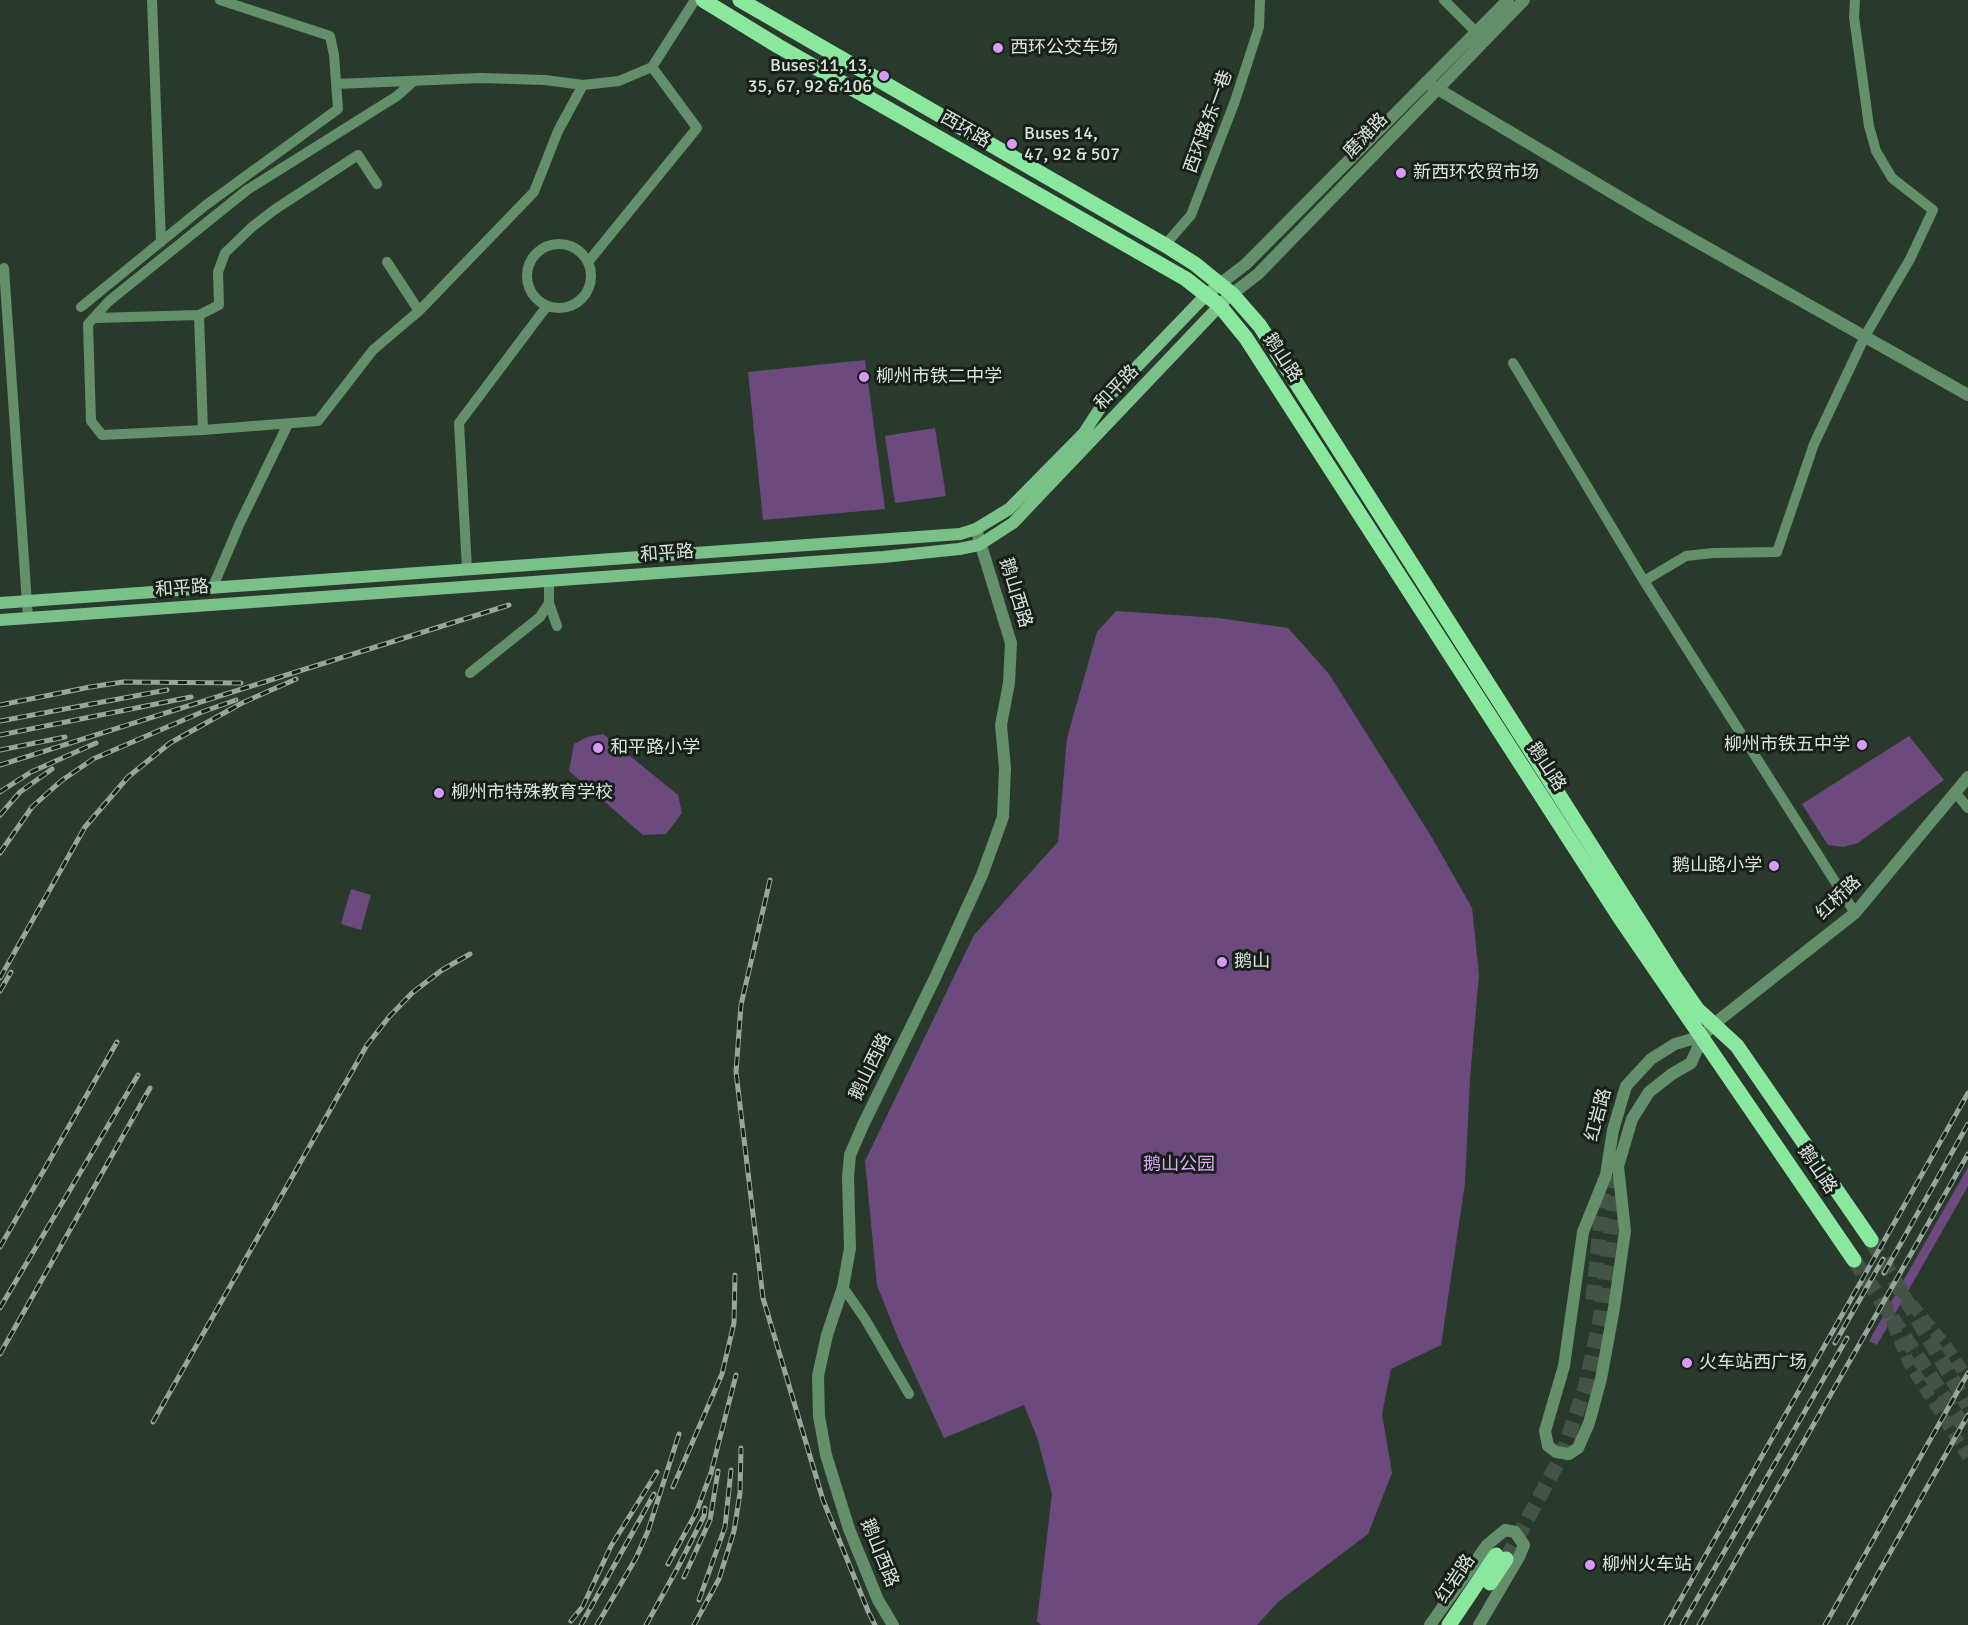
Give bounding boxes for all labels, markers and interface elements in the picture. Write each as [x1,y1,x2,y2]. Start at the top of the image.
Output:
place label: 西环公交车场 [1010,37,1118,59]
marker: 西环公交车场 [991,41,1005,55]
place label: Buses 11, 13, 35, 67, 92 & 106 [748,55,872,98]
street label: 西环路东一巷 [1180,68,1238,176]
marker: Buses 11, 13, 35, 67, 92 & 106 [877,69,891,83]
street label: 西环路 [936,107,994,153]
street label: 磨滩路 [1339,109,1393,163]
place label: Buses 14, 47, 92 & 507 [1024,123,1120,166]
marker: Buses 14, 47, 92 & 507 [1005,137,1019,151]
place label: 新西环农贸市场 [1413,162,1539,184]
marker: 新西环农贸市场 [1394,166,1408,180]
street label: 鹅山路 [1258,329,1306,387]
street label: 和平路 [1090,361,1144,415]
place label: 柳州市铁二中学 [876,366,1002,388]
marker: 柳州市铁二中学 [857,370,871,384]
street label: 和平路 [639,541,695,567]
street label: 鹅山西路 [994,555,1036,631]
street label: 和平路 [154,576,210,602]
place label: 柳州市铁五中学 [1724,734,1850,756]
place label: 和平路小学 [610,737,700,759]
street label: 鹅山路 [1522,738,1570,796]
marker: 柳州市铁五中学 [1855,738,1869,752]
marker: 和平路小学 [591,741,605,755]
place label: 柳州市特殊教育学校 [451,782,613,804]
marker: 柳州市特殊教育学校 [432,786,446,800]
place label: 鹅山路小学 [1672,855,1762,877]
marker: 鹅山路小学 [1767,859,1781,873]
street label: 红桥路 [1812,871,1866,925]
place label: 鹅山 [1234,951,1270,973]
marker: 鹅山 [1215,955,1229,969]
street label: 鹅山西路 [846,1030,896,1104]
street label: 红岩路 [1582,1086,1616,1144]
street label: 鹅山路 [1793,1142,1841,1198]
park label: 鹅山公园 [1143,1154,1215,1176]
place label: 火车站西广场 [1699,1352,1807,1374]
marker: 火车站西广场 [1680,1356,1694,1370]
street label: 鹅山西路 [856,1516,902,1590]
street label: 红岩路 [1432,1551,1480,1607]
place label: 柳州火车站 [1602,1554,1692,1576]
marker: 柳州火车站 [1583,1558,1597,1572]

